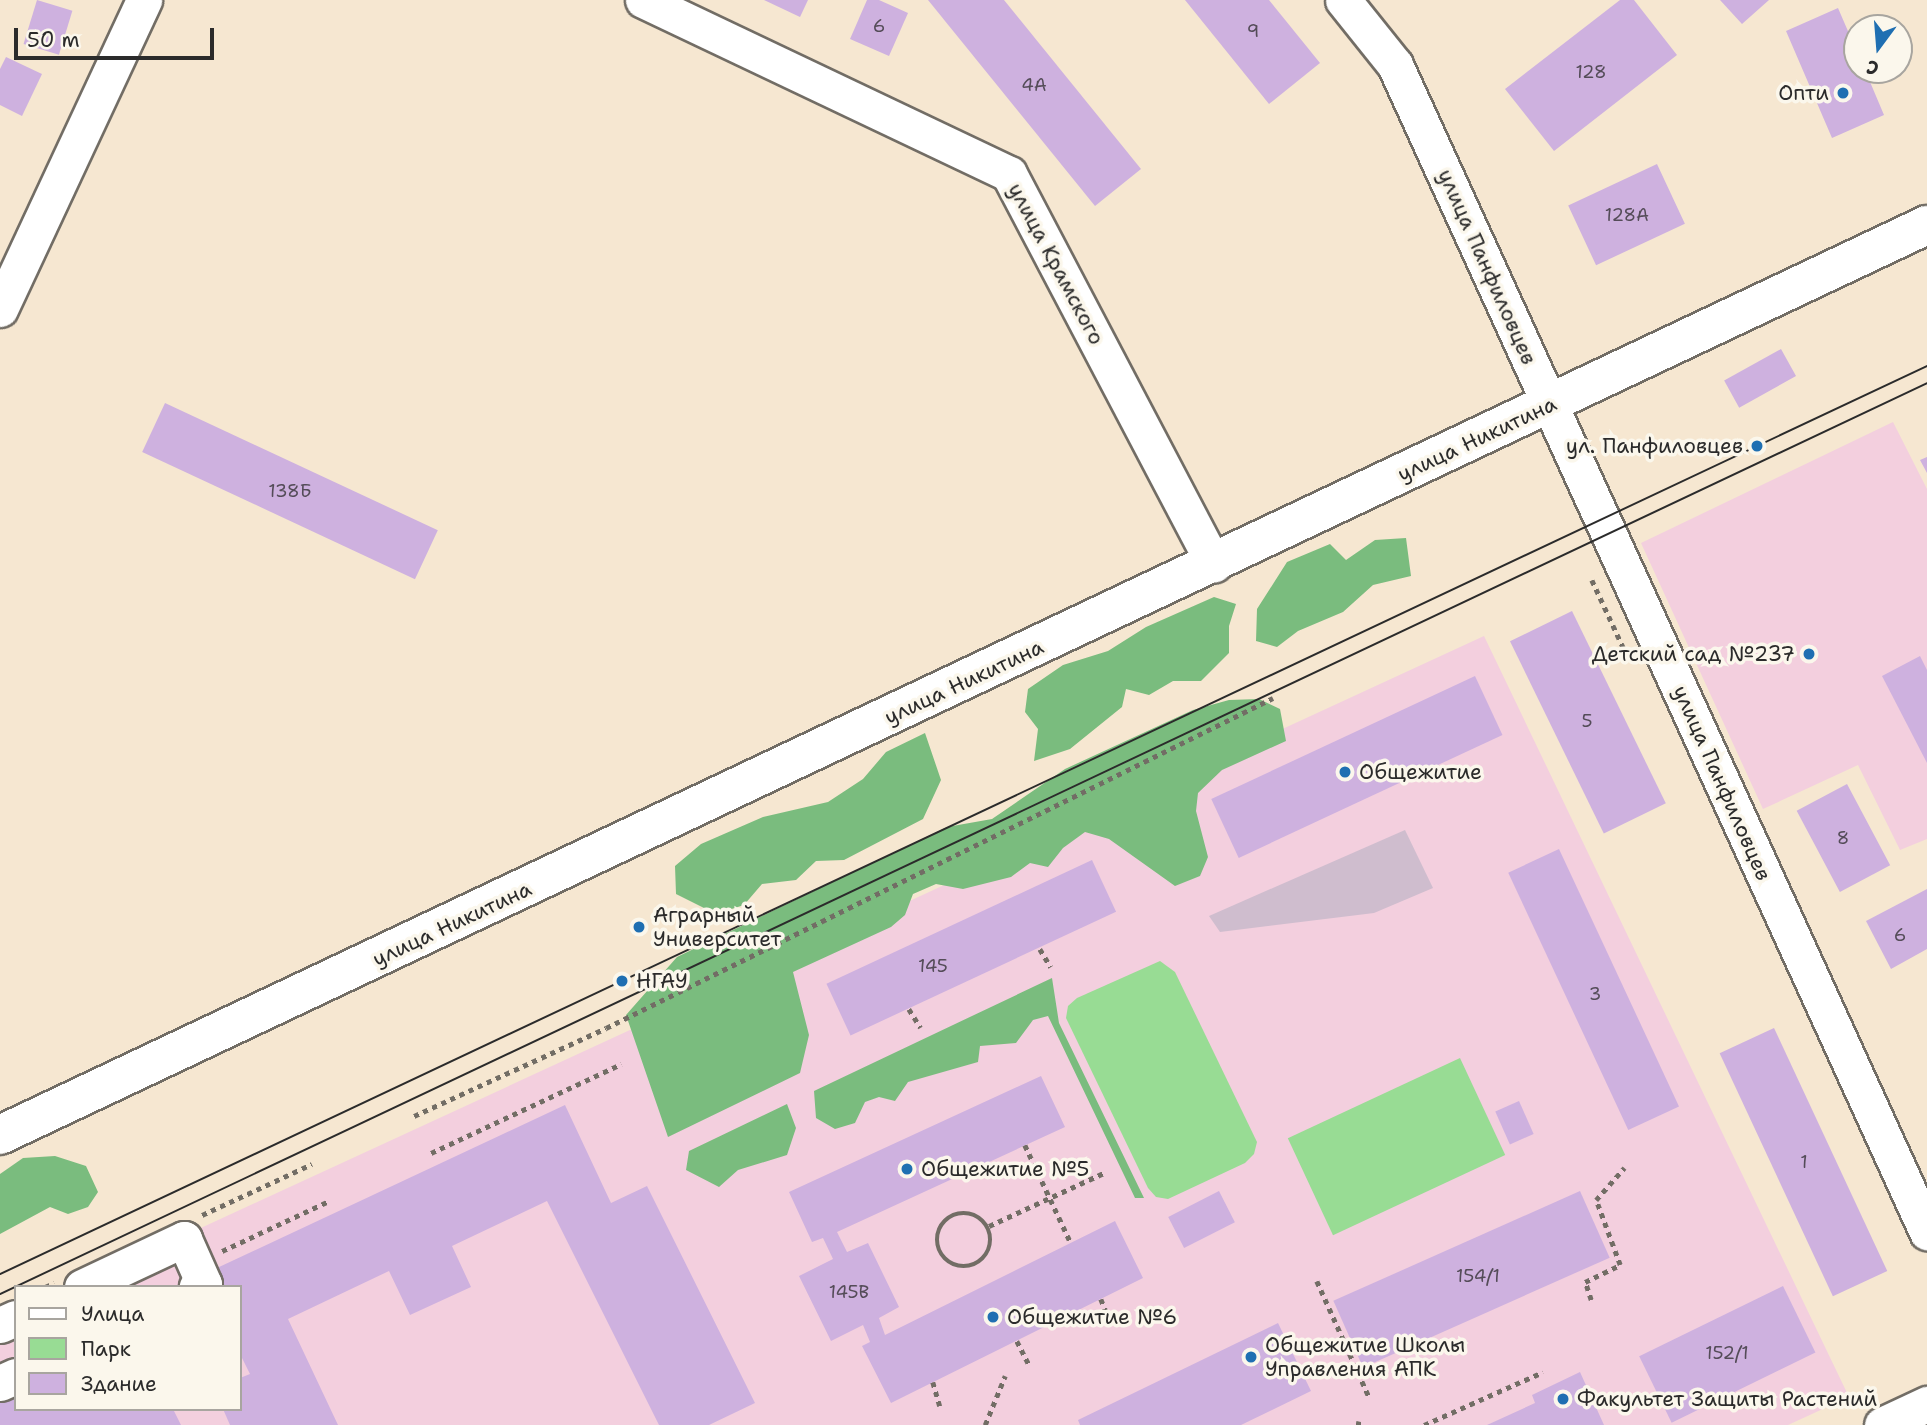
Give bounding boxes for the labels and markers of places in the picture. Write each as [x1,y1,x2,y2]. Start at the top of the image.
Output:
place label: Опти [1778,80,1829,106]
marker: Опти [1835,85,1851,101]
place label: ул. Панфиловцев [1566,433,1743,459]
marker: ул. Панфиловцев [1749,438,1765,454]
place label: Детский сад №237 [1592,641,1795,667]
marker: Детский сад №237 [1801,646,1817,662]
place label: Общежитие [1359,759,1482,785]
marker: Общежитие [1337,764,1353,780]
place label: Аграрный Университет [653,902,781,952]
marker: Аграрный Университет [631,919,647,935]
place label: НГАУ [636,968,688,994]
marker: НГАУ [614,973,630,989]
place label: Общежитие №5 [921,1156,1089,1182]
marker: Общежитие №5 [899,1161,915,1177]
place label: Общежитие №6 [1007,1304,1177,1330]
marker: Общежитие №6 [985,1309,1001,1325]
place label: Общежитие Школы Управления АПК [1265,1332,1465,1382]
marker: Общежитие Школы Управления АПК [1243,1349,1259,1365]
place label: Факультет Защиты Растений [1577,1386,1877,1412]
marker: Факультет Защиты Растений [1555,1391,1571,1407]

